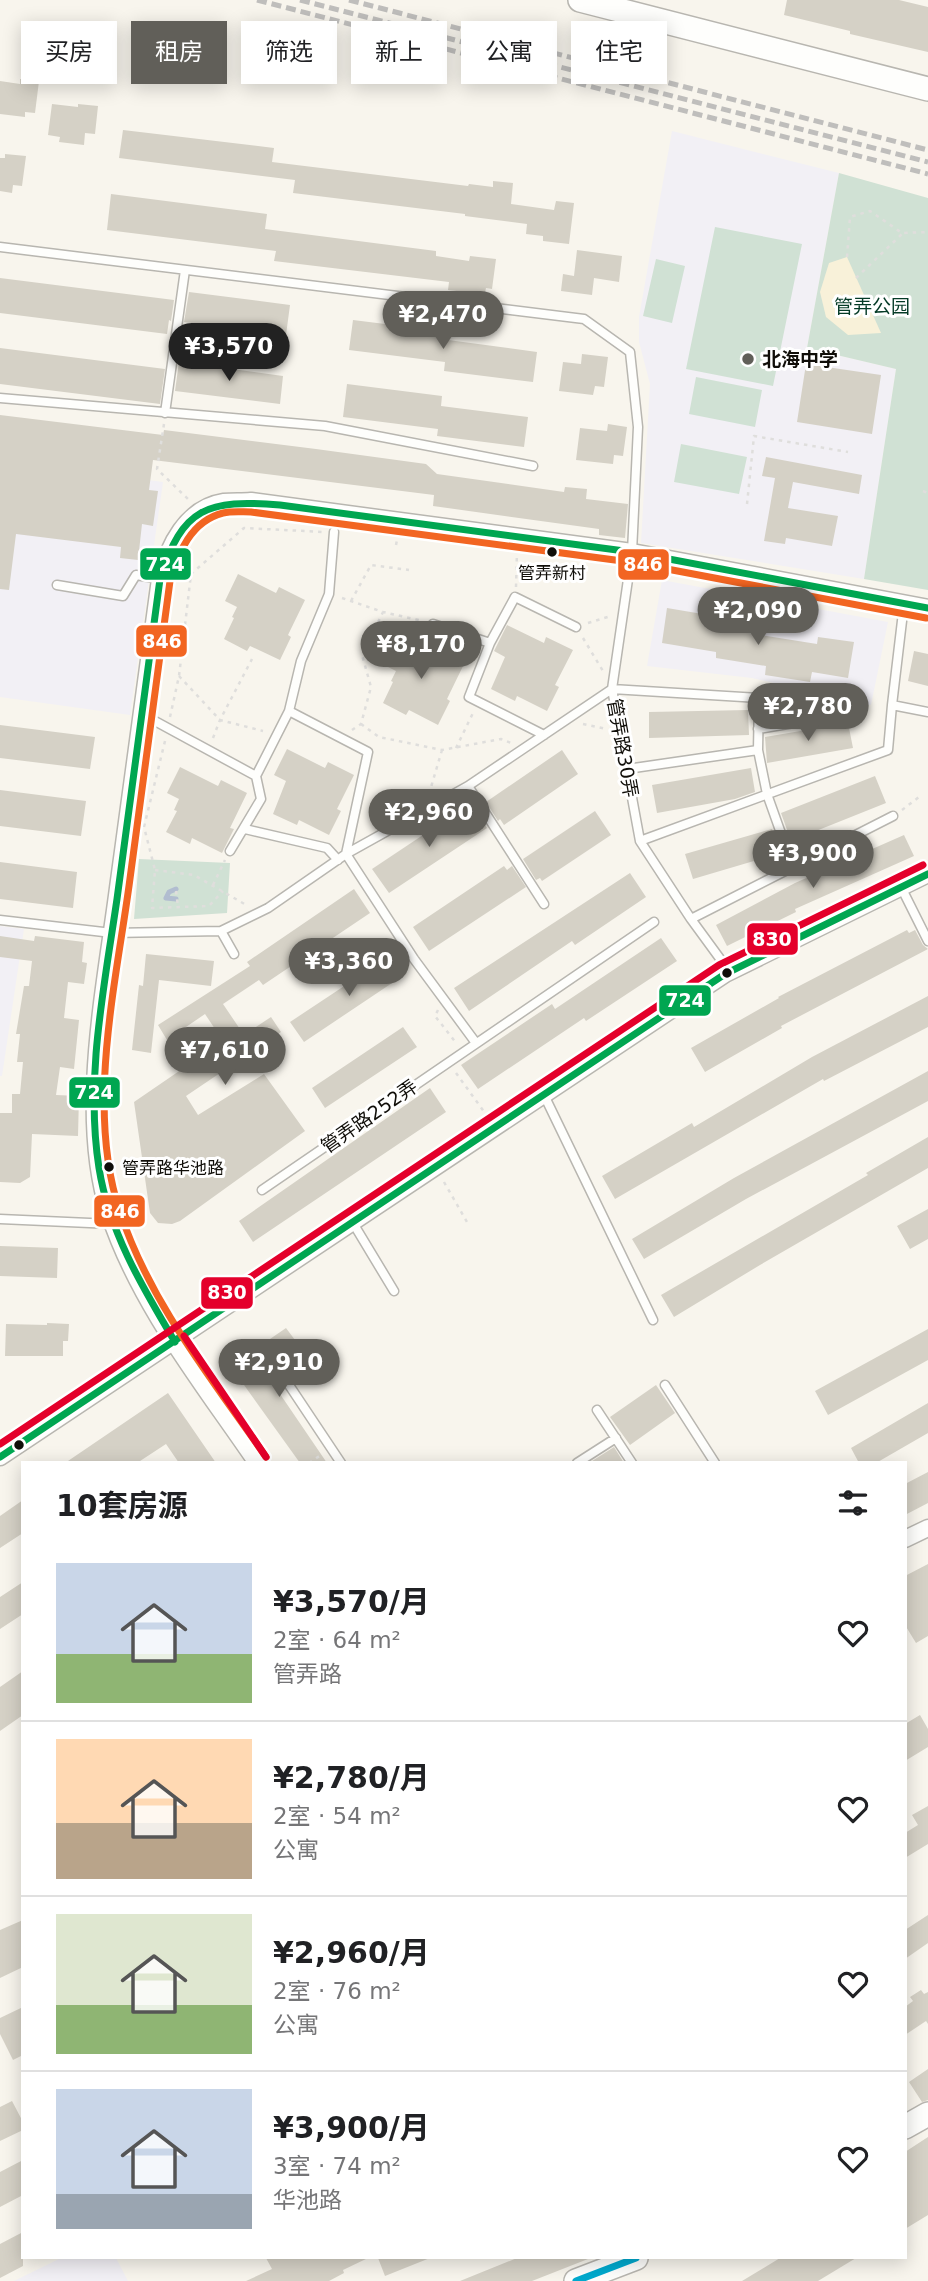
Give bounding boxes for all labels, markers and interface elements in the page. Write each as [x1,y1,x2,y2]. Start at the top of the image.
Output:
chip: 买房 [21,21,117,84]
chip: 租房 [131,21,227,84]
chip: 筛选 [241,21,337,84]
chip: 新上 [351,21,447,84]
chip: 公寓 [461,21,557,84]
chip: 住宅 [571,21,667,84]
pin: ¥2,470 [386,292,500,351]
park label: 管弄公园 [834,295,910,317]
text: ¥2,470 [399,301,487,327]
pin: ¥3,570 [172,324,286,383]
text: ¥3,570 [185,333,273,359]
place label: 北海中学 [762,348,838,370]
marker: 北海中学 [740,351,756,367]
marker: 管弄新村 [545,545,559,559]
line badge: 724 [139,547,192,581]
line badge: 846 [617,548,670,581]
text: 724 [145,553,185,575]
text: 846 [623,553,663,575]
place label: 管弄新村 [518,563,586,583]
pin: ¥2,090 [701,588,815,647]
text: ¥2,090 [714,597,802,623]
pin: ¥8,170 [364,622,478,681]
line badge: 846 [135,624,188,658]
text: 846 [142,630,182,652]
text: ¥8,170 [377,631,465,657]
pin: ¥2,780 [751,684,865,743]
text: ¥2,780 [764,693,852,719]
street label: 管弄路30弄 [603,697,643,799]
pin: ¥2,960 [372,790,486,849]
text: ¥2,960 [385,799,473,825]
pin: ¥3,900 [756,830,870,890]
text: ¥3,900 [769,840,857,866]
line badge: 830 [746,922,799,956]
text: 830 [752,928,792,950]
pin: ¥3,360 [292,939,406,998]
text: ¥3,360 [305,948,393,974]
unlabelled marker [720,966,734,980]
line badge: 724 [658,984,712,1017]
text: 724 [665,989,705,1011]
pin: ¥7,610 [168,1028,282,1087]
text: ¥7,610 [181,1037,269,1063]
street label: 管弄路252弄 [317,1075,421,1157]
line badge: 724 [68,1076,121,1109]
text: 724 [74,1081,114,1103]
place label: 管弄路华池路 [122,1158,224,1178]
marker: 管弄路华池路 [102,1160,116,1174]
line badge: 846 [93,1194,146,1228]
text: 846 [100,1200,140,1222]
line badge: 830 [200,1276,254,1310]
text: 830 [207,1281,247,1303]
pin: ¥2,910 [222,1340,336,1399]
text: ¥2,910 [235,1349,323,1375]
unlabelled marker [12,1438,26,1452]
icon: filters [834,1484,872,1522]
text: 10套房源 [56,1488,188,1523]
text: ¥3,570/月 [273,1584,430,1619]
icon: home [112,1591,196,1675]
icon: heart [834,1614,872,1652]
text: 2室 · 64 m² [273,1627,401,1653]
text: 管弄路 [273,1661,342,1687]
text: ¥2,780/月 [273,1760,430,1795]
icon: home [112,1767,196,1851]
icon: heart [834,1790,872,1828]
text: 2室 · 54 m² [273,1803,401,1829]
text: 公寓 [273,1837,319,1863]
text: ¥2,960/月 [273,1935,430,1970]
icon: home [112,1942,196,2026]
icon: heart [834,1965,872,2003]
text: 2室 · 76 m² [273,1978,401,2004]
text: 公寓 [273,2012,319,2038]
text: ¥3,900/月 [273,2110,430,2145]
icon: home [112,2117,196,2201]
icon: heart [834,2140,872,2178]
text: 3室 · 74 m² [273,2153,401,2179]
text: 华池路 [273,2187,342,2213]

